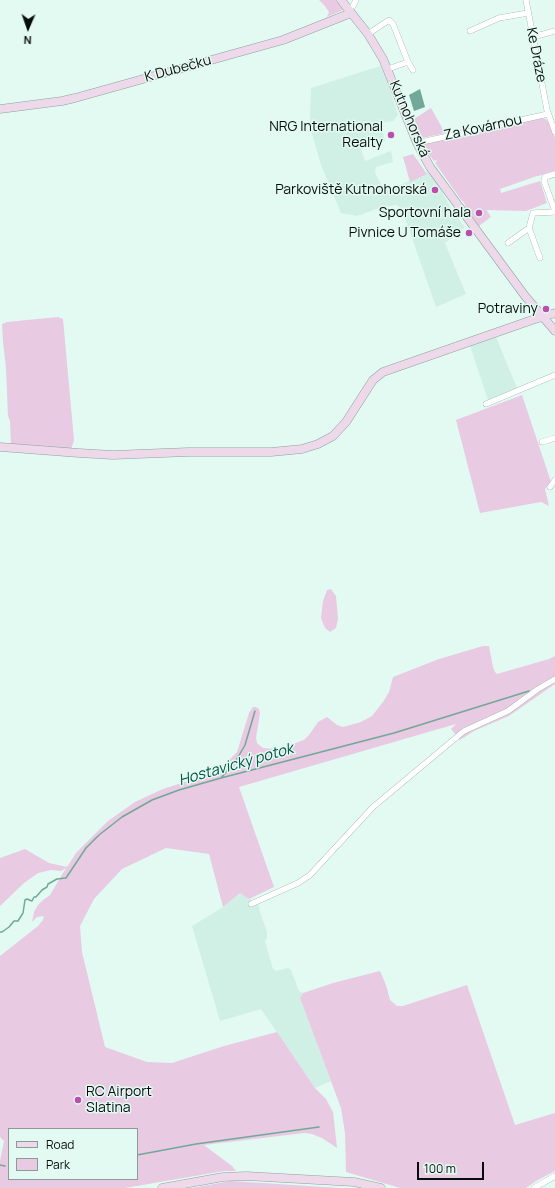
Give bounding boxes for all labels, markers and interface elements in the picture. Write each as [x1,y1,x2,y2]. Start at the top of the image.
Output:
north arrow [8,8,48,48]
street label: Ke Dráze [522,26,550,84]
text: N [23,33,32,48]
street label: K Dubečku [143,52,213,86]
street label: Kutnohorská [385,78,433,160]
street label: Za Kovárnou [442,112,524,144]
place label: NRG International Realty [269,119,383,152]
marker: NRG International Realty [386,130,396,140]
place label: Parkoviště Kutnohorská [275,182,427,198]
marker: Parkoviště Kutnohorská [430,185,440,195]
place label: Sportovní hala [379,205,471,221]
marker: Sportovní hala [474,208,484,218]
place label: Pivnice U Tomáše [349,225,461,241]
marker: Pivnice U Tomáše [464,228,474,238]
place label: Potraviny [478,301,538,317]
marker: Potraviny [541,304,551,314]
water label: Hostavický potok [177,740,295,790]
place label: RC Airport Slatina [86,1084,152,1116]
marker: RC Airport Slatina [73,1095,83,1105]
legend [8,1128,138,1180]
text: Road [46,1136,74,1153]
scale bar [419,1154,486,1180]
text: Park [46,1156,70,1173]
text: 100 m [424,1160,456,1177]

